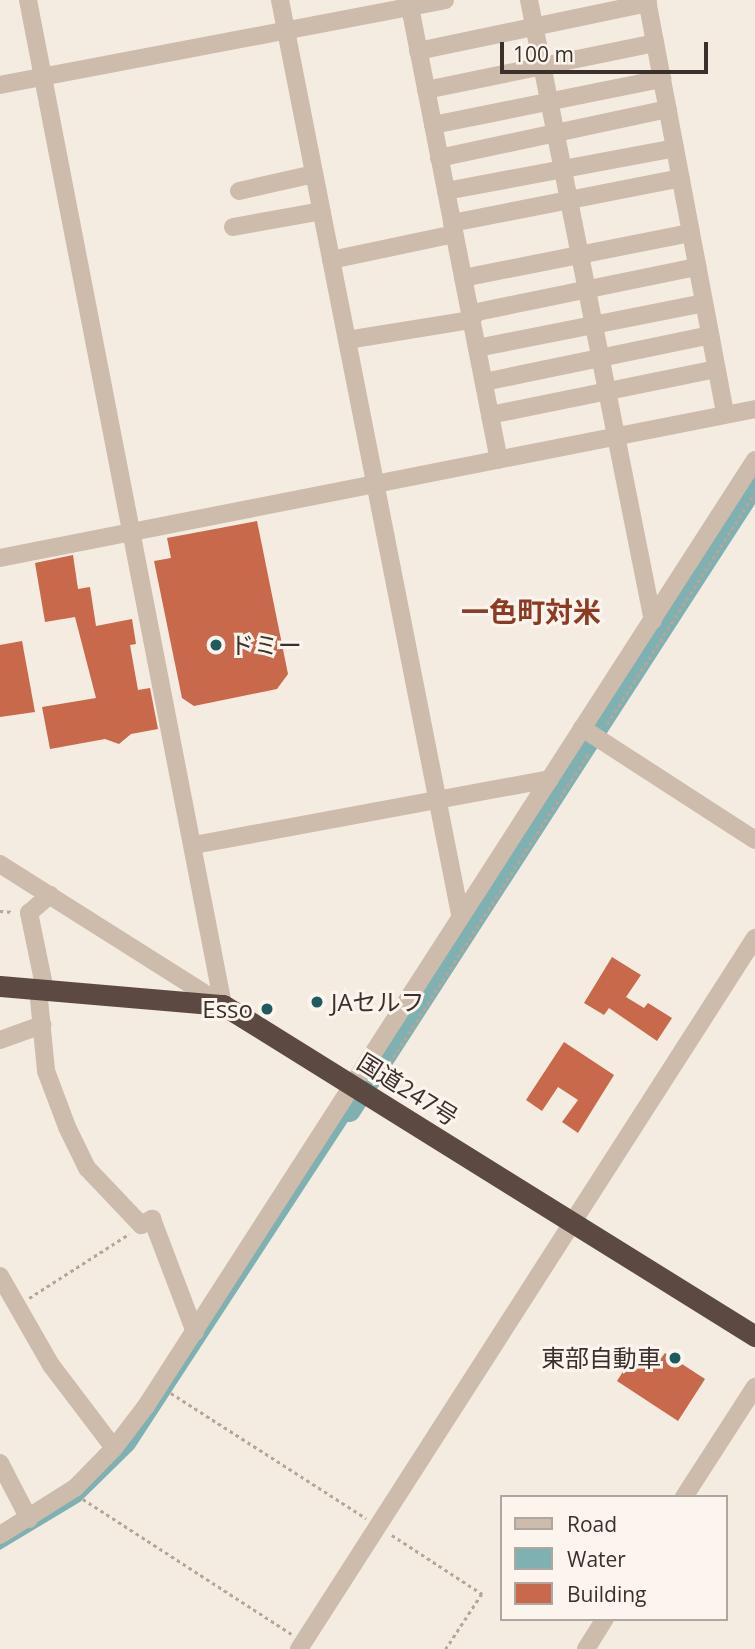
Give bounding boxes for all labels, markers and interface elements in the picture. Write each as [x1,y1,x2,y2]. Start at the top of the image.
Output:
scale bar [503,28,711,72]
text: 100 m [513,40,574,68]
district label: 一色町対米 [461,594,601,628]
place label: ドミー [230,631,302,659]
marker: ドミー [208,637,224,653]
place label: JAセルフ [331,988,425,1016]
marker: JAセルフ [309,994,325,1010]
place label: Esso [202,995,253,1023]
marker: Esso [259,1001,275,1017]
street label: 国道247号 [352,1047,464,1131]
place label: 東部自動車 [541,1344,661,1372]
marker: 東部自動車 [667,1350,683,1366]
legend [500,1495,727,1621]
text: Road [567,1510,617,1538]
text: Water [567,1545,626,1573]
text: Building [567,1580,646,1608]

